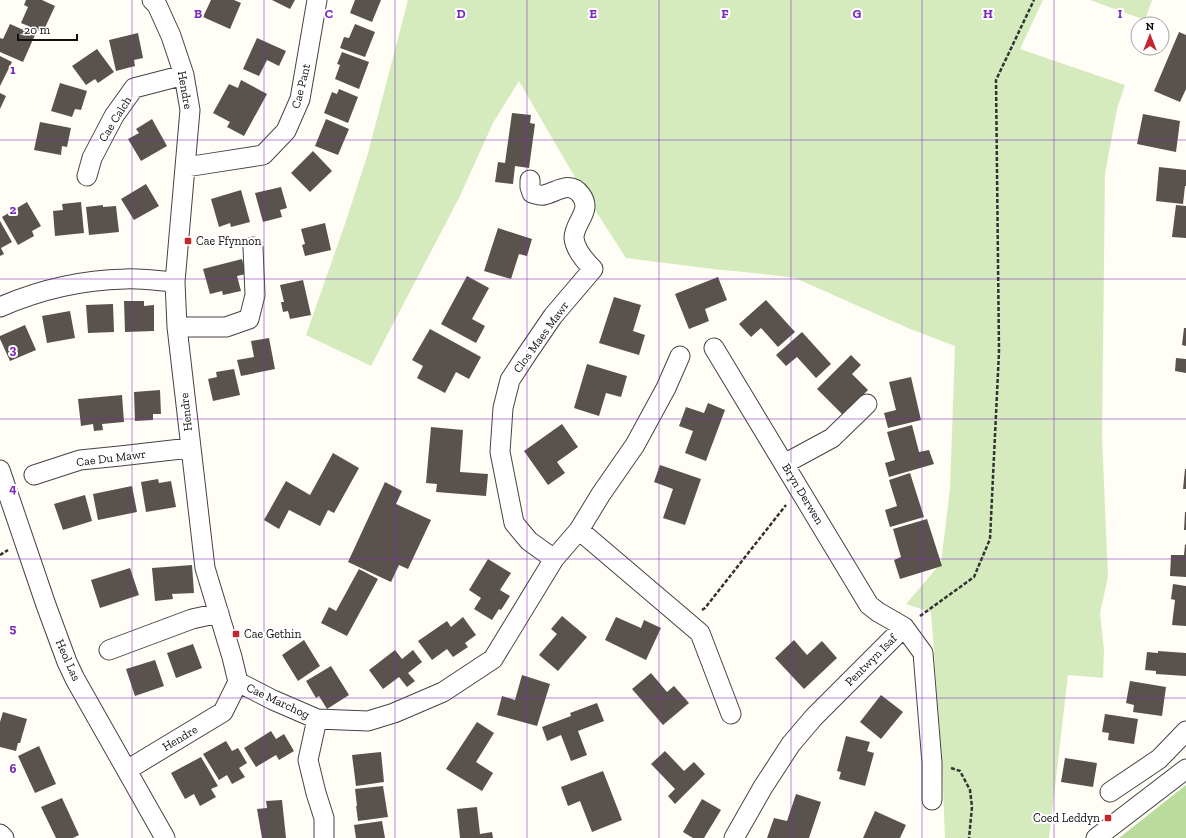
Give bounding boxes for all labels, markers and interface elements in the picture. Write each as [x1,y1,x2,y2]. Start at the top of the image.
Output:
text: B [194,6,202,21]
text: C [325,6,333,21]
text: D [456,6,466,21]
text: E [589,6,597,21]
text: F [721,6,729,21]
text: G [853,6,862,21]
text: H [983,6,993,21]
text: I [1118,6,1123,21]
scale bar [18,16,77,42]
north arrow [1130,16,1170,56]
text: N [1146,20,1155,33]
text: 20 m [24,23,51,37]
text: 1 [10,62,16,77]
street label: Cae Pant [289,62,313,110]
street label: Hendre [175,70,195,111]
street label: Cae Calch [96,93,135,144]
text: 2 [10,202,17,217]
place label: Cae Ffynnon [196,234,261,248]
marker: Cae Ffynnon [183,236,193,246]
street label: Clos Maes Mawr [510,298,572,376]
text: 3 [10,342,17,357]
street label: Hendre [177,392,195,432]
street label: Cae Du Mawr [75,447,147,469]
street label: Bryn Derwen [779,461,827,527]
text: 4 [9,481,17,496]
text: 5 [10,621,17,636]
place label: Cae Gethin [244,627,301,641]
marker: Cae Gethin [231,629,241,639]
street label: Pentwyn Isaf [842,630,901,689]
street label: Heol Las [53,637,83,683]
street label: Cae Marchog [244,680,312,722]
street label: Hendre [160,722,200,754]
text: 6 [10,761,17,776]
place label: Coed Leddyn [1033,811,1100,825]
marker: Coed Leddyn [1103,813,1113,823]

